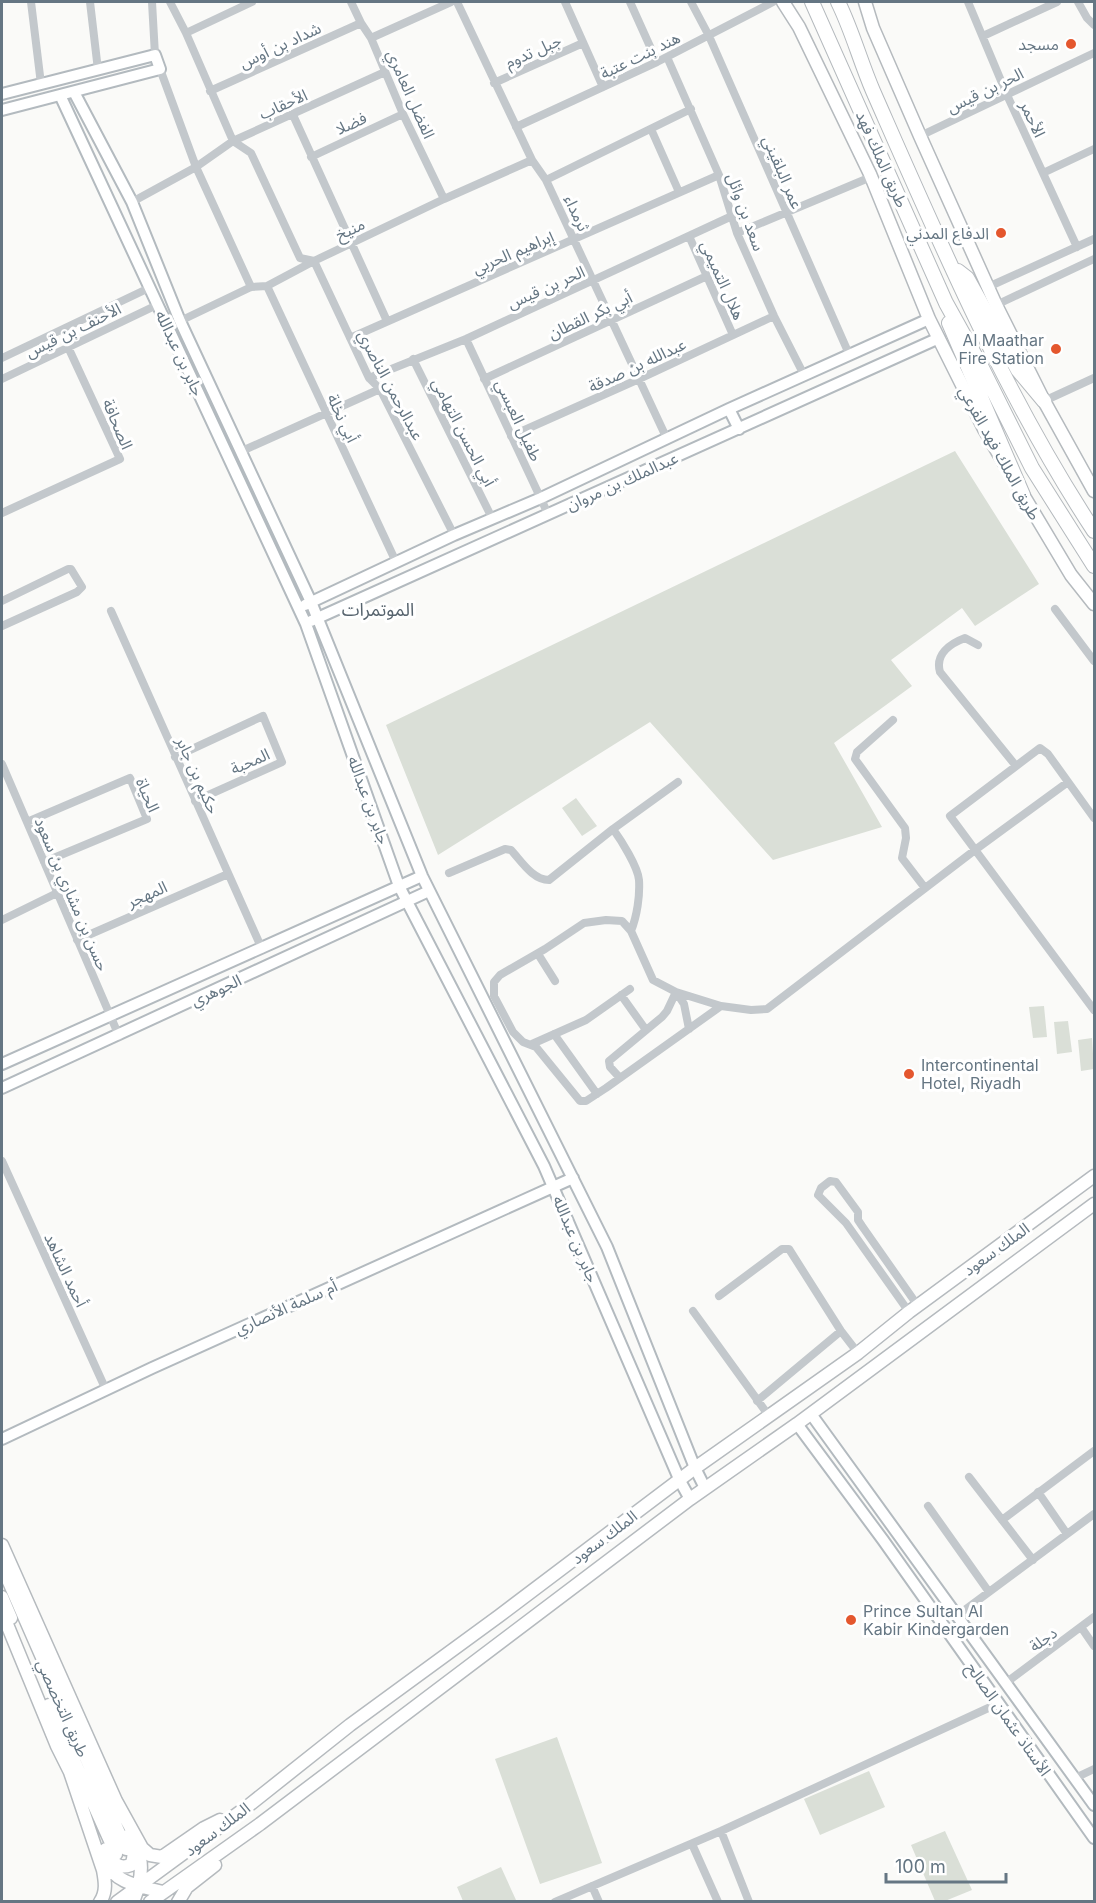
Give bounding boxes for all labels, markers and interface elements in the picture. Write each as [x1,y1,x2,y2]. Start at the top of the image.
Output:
street label: شداد بن أوس [236,17,324,73]
street label: هند بنت عتبة [597,27,683,83]
street label: جبل تدوم [502,30,565,75]
place label: مسجد [1018,34,1059,54]
marker: مسجد [1064,37,1078,51]
street label: الفضل العامري [380,46,439,143]
street label: الحر بن قيس [943,63,1027,117]
street label: الأحقاب [256,84,310,124]
street label: الأحمر [1015,97,1050,141]
street label: فضلا [332,107,370,139]
street label: طريق الملك فهد [851,107,912,211]
street label: عمر البلقيني [756,132,807,213]
street label: سعد بن وائل [723,170,769,254]
street label: ثرمداء [560,192,594,235]
street label: منيخ [332,214,369,247]
place label: الدفاع المدني [906,223,989,246]
street label: إبراهيم الحربي [469,226,558,281]
marker: الدفاع المدني [994,226,1008,240]
street label: هلال التميمي [694,237,749,324]
street label: الحر بن قيس [504,261,588,313]
street label: أبي بكر القطان [545,287,636,346]
street label: الأحنف بن قيس [22,298,124,362]
street label: جابر بن عبدالله [151,307,209,399]
street label: عبدالرحمن الناصري [351,327,428,445]
place label: Al Maathar Fire Station [958,330,1044,368]
street label: عبدالله بن صدقة [585,334,689,396]
marker: Al Maathar Fire Station [1049,342,1063,356]
street label: أبي الحسن التهامي [426,374,500,491]
street label: طفيل العبسي [489,376,547,465]
street label: طريق الملك فهد الفرعي [952,383,1045,525]
street label: أبي نخلة [321,390,363,447]
street label: الصحافة [98,396,138,452]
street label: عبدالملك بن مروان [563,447,681,515]
district label: الموتمرات [342,599,414,621]
street label: حكيم بن جابر [169,732,224,818]
street label: المحبة [227,744,273,778]
street label: جابر بن عبدالله [344,753,394,847]
street label: الحياة [132,775,164,815]
street label: حسن بن مشاري بن سعود [28,814,114,975]
street label: المهجر [123,876,170,912]
street label: الجوهري [188,970,246,1013]
place label: Intercontinental Hotel, Riyadh [921,1055,1039,1093]
marker: Intercontinental Hotel, Riyadh [902,1067,916,1081]
street label: جابر بن عبدالله [549,1193,603,1285]
street label: الملك سعود [959,1218,1033,1280]
street label: أحمد الشاهد [40,1230,92,1310]
street label: أم سلمة الأنصاري [232,1275,342,1341]
street label: الملك سعود [567,1506,641,1568]
place label: Prince Sultan Al Kabir Kindergarden [863,1601,1009,1639]
marker: Prince Sultan Al Kabir Kindergarden [844,1613,858,1627]
street label: دجلة [1025,1622,1061,1656]
street label: طريق التخصصي [30,1656,94,1761]
street label: الأستاذ عثمان الصالح [960,1658,1056,1781]
street label: الملك سعود [180,1798,254,1860]
scale bar [886,1846,1006,1884]
text: 100 m [895,1856,946,1877]

